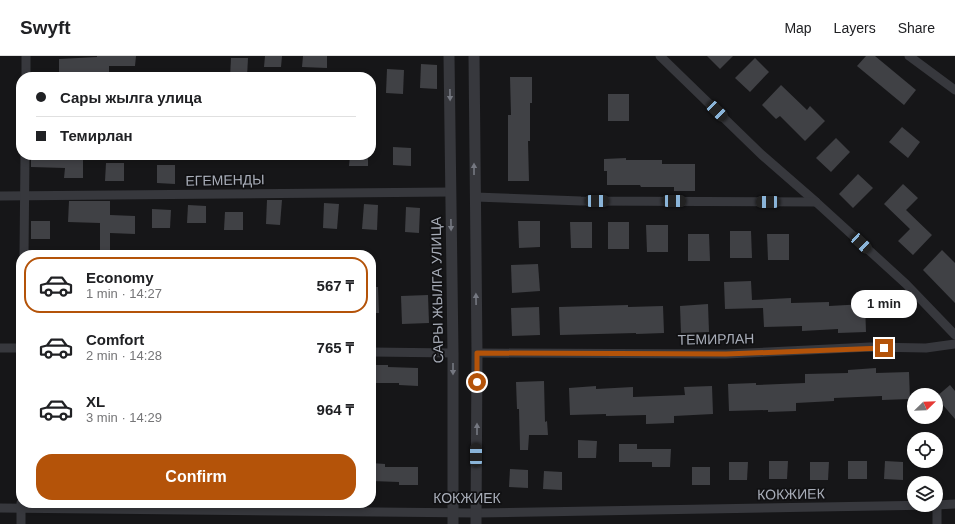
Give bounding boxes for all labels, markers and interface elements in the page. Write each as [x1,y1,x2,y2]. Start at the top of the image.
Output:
text: Swyft [20,17,71,38]
text: Map [784,20,812,36]
text: Layers [834,20,876,36]
text: Share [898,20,935,36]
text: Сары жылга улица [60,89,202,106]
one-way arrow [447,89,453,102]
car [704,98,730,124]
text: Темирлан [60,127,133,144]
one-way arrow [471,162,477,175]
street label: ЕГЕМЕНДЫ [185,171,265,189]
car [585,195,609,207]
car [662,195,686,207]
car [756,196,780,208]
street label: САРЫ ЖЫЛГА УЛИЦА [428,216,446,363]
one-way arrow [448,219,455,231]
car [848,230,874,256]
icon: car [38,267,74,303]
text: Economy [86,269,154,286]
text: 567 ₸ [317,277,354,294]
text: 1 min · 14:27 [86,286,162,301]
callout: 1 min [851,290,917,318]
one-way arrow [473,292,479,305]
text: 1 min [867,296,901,311]
icon: car [38,329,74,365]
street label: ТЕМИРЛАН [677,330,755,348]
text: Comfort [86,331,144,348]
text: 765 ₸ [317,339,354,356]
route end [875,339,893,357]
text: 2 min · 14:28 [86,348,162,363]
one-way arrow [450,363,456,376]
route start [468,373,486,391]
north arrow [907,388,943,424]
map controls [907,388,943,512]
icon: car [38,391,74,427]
text: XL [86,393,105,410]
text: 964 ₸ [317,401,354,418]
text: 3 min · 14:29 [86,410,162,425]
one-way arrow [474,422,480,435]
button: locate [907,432,943,468]
car [470,443,482,467]
button: Confirm [36,454,356,500]
button: layers [907,476,943,512]
street label: КОКЖИЕК [757,485,826,503]
street label: КОКЖИЕК [433,490,502,506]

